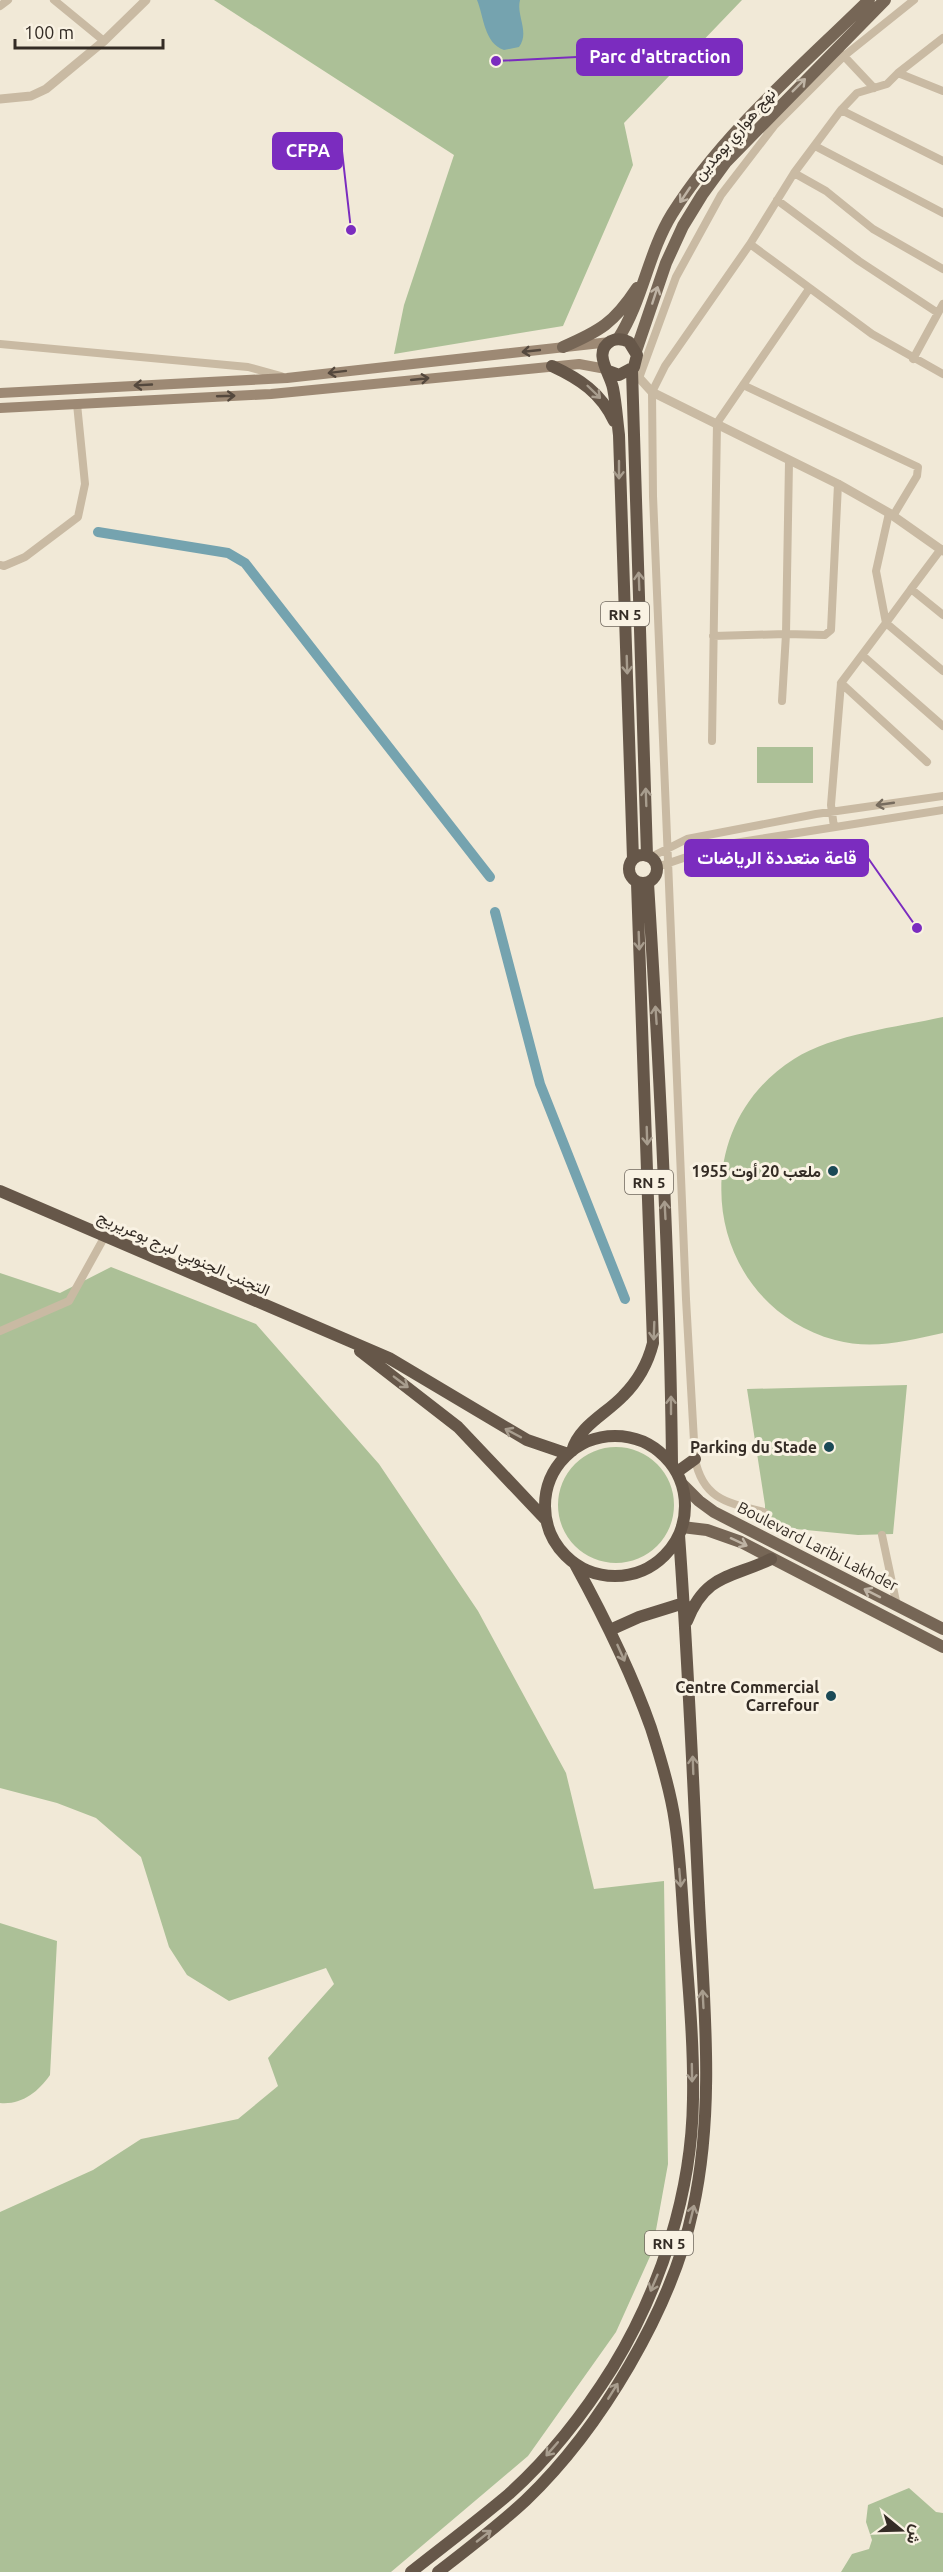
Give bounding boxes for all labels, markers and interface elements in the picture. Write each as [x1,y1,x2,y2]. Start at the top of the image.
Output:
scale bar [15,12,164,50]
text: 100 m [24,22,74,42]
callout: Parc d'attraction [577,39,742,75]
text: Parc d'attraction [589,46,731,66]
one-way arrow [792,78,807,93]
street label: نهج هواري بومدين [689,84,782,187]
callout: CFPA [273,133,342,169]
text: CFPA [286,140,331,160]
one-way arrow [679,186,691,203]
one-way arrow [650,286,661,305]
one-way arrow [522,346,542,357]
one-way arrow [328,367,348,378]
one-way arrow [410,373,430,384]
one-way arrow [133,380,153,391]
one-way arrow [587,385,602,400]
one-way arrow [216,390,236,402]
one-way arrow [613,460,625,480]
one-way arrow [633,572,644,592]
road number: RN 5 [601,602,649,626]
one-way arrow [621,654,632,674]
one-way arrow [640,788,651,808]
one-way arrow [876,799,895,810]
callout: قاعة متعددة الرياضات [685,840,868,876]
text: قاعة متعددة الرياضات [697,847,857,869]
one-way arrow [633,931,644,951]
one-way arrow [651,1006,662,1026]
one-way arrow [641,1125,652,1145]
place label: ملعب 20 أوت 1955 [692,1162,821,1182]
marker: ملعب 20 أوت 1955 [826,1164,840,1178]
road number: RN 5 [625,1170,673,1194]
one-way arrow [660,1200,671,1220]
street label: التجنب الجنوبي لبرج بوعريريج [93,1207,273,1304]
one-way arrow [648,1320,660,1340]
one-way arrow [392,1375,408,1388]
one-way arrow [665,1395,677,1415]
one-way arrow [505,1427,523,1438]
place label: Parking du Stade [690,1438,817,1456]
marker: Parking du Stade [822,1440,836,1454]
street label: Boulevard Laribi Lakhder [735,1498,901,1594]
one-way arrow [729,1536,747,1548]
one-way arrow [864,1587,882,1598]
one-way arrow [616,1644,627,1662]
place label: Centre Commercial Carrefour [675,1678,819,1714]
marker: Centre Commercial Carrefour [824,1689,838,1703]
one-way arrow [688,1756,699,1776]
one-way arrow [675,1868,686,1888]
one-way arrow [698,1989,709,2009]
one-way arrow [687,2062,698,2082]
one-way arrow [686,2204,698,2223]
road number: RN 5 [645,2231,693,2255]
one-way arrow [647,2274,659,2292]
one-way arrow [607,2383,619,2400]
one-way arrow [545,2441,559,2456]
north arrow [871,2500,931,2560]
text: ش [903,2523,927,2547]
one-way arrow [476,2529,492,2542]

